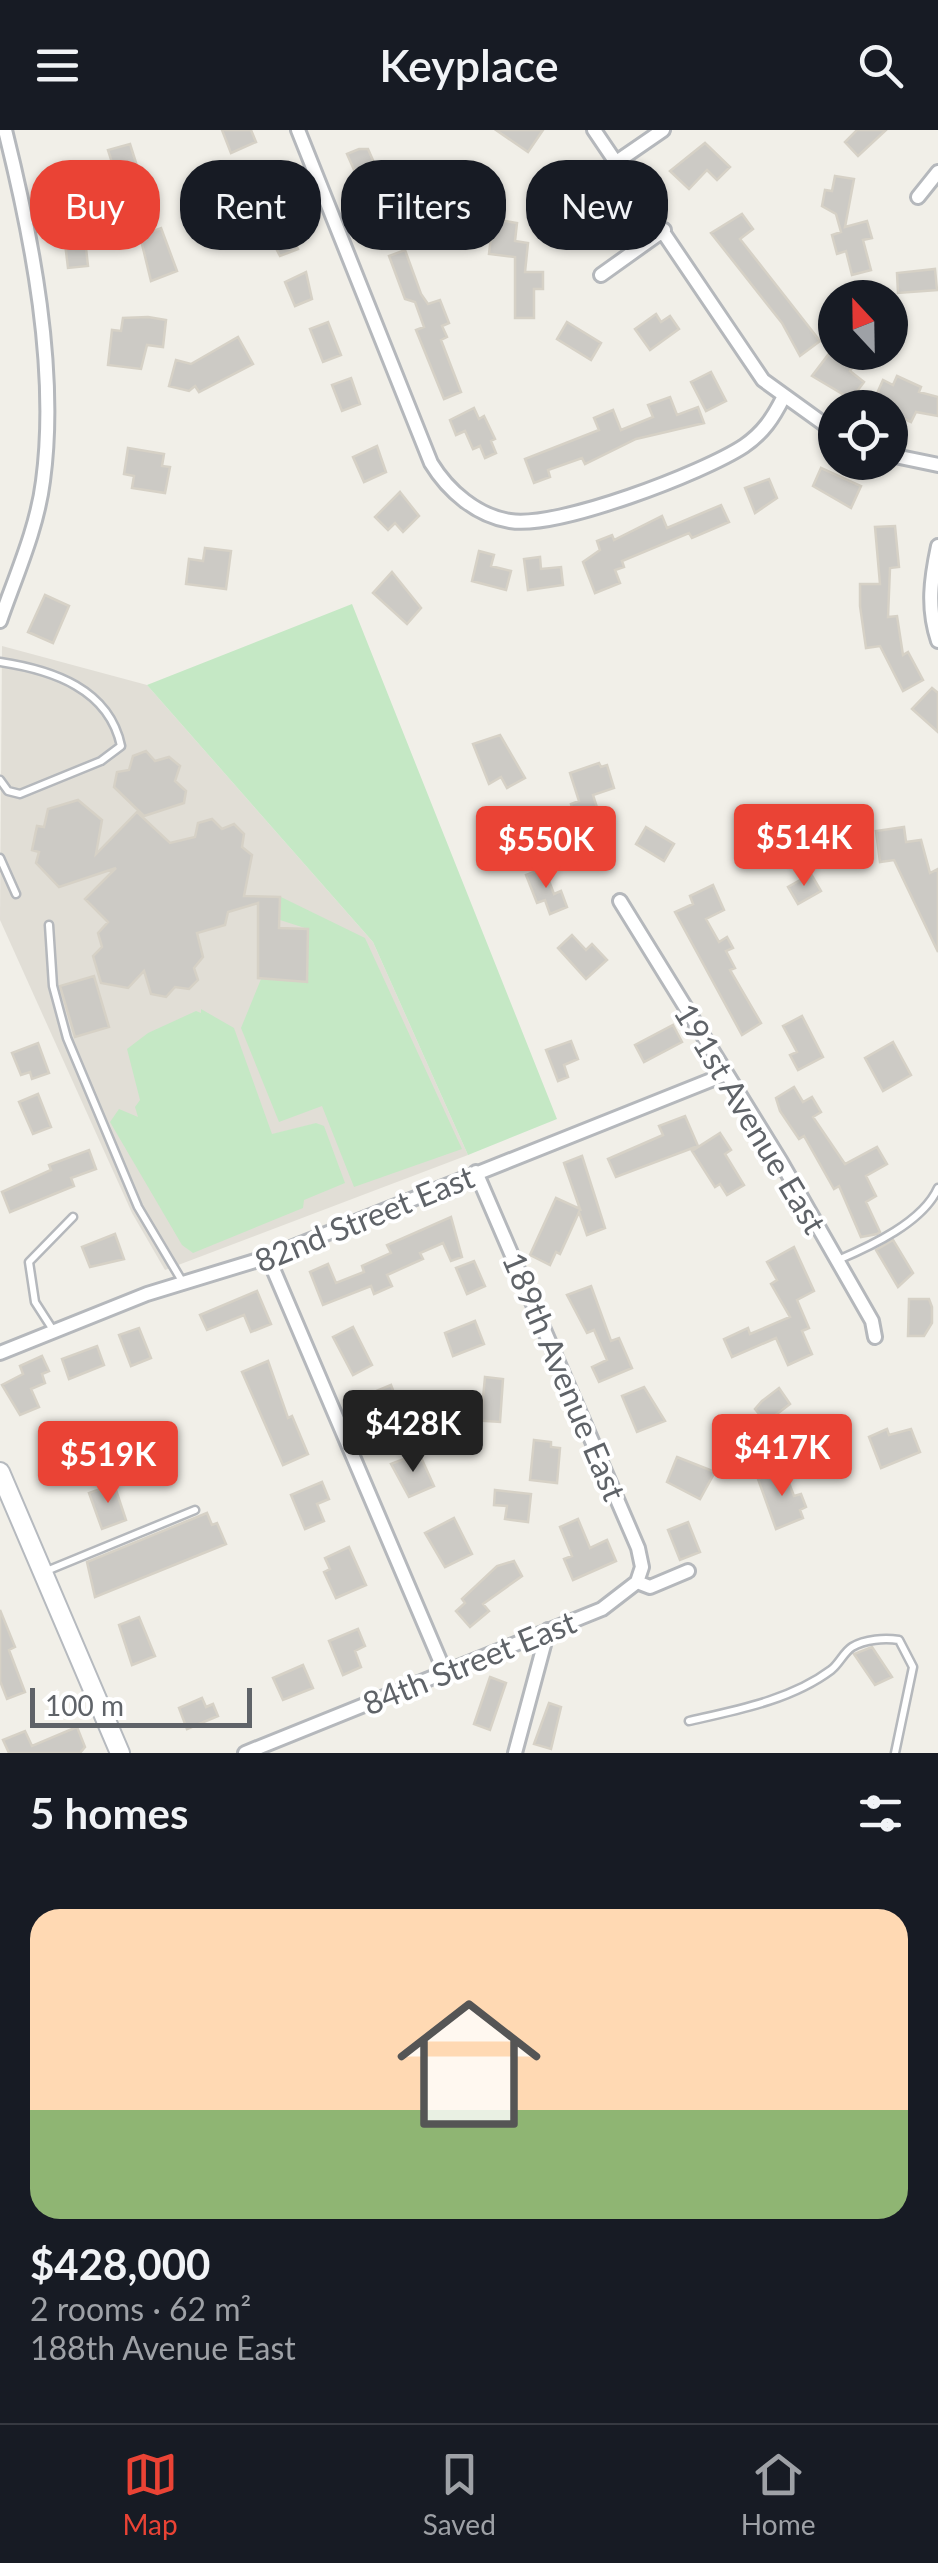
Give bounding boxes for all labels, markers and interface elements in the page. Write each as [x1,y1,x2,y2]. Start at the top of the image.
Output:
icon: menu [30,38,85,93]
text: Keyplace [379,38,559,92]
icon: search [853,38,908,93]
chip: Buy [30,160,160,250]
chip: Rent [180,160,321,250]
chip: Filters [341,160,506,250]
chip: New [526,160,668,250]
north arrow [818,280,908,370]
map controls [818,280,908,480]
button: locate [818,390,908,480]
pin: $514K [734,804,874,889]
pin: $550K [476,806,616,891]
text: $514K [756,817,852,856]
text: $550K [498,819,594,858]
street label: 191st Avenue East [667,996,835,1241]
street label: 82nd Street East [249,1156,480,1280]
street label: 189th Avenue East [495,1246,635,1506]
pin: $428K [343,1390,483,1475]
text: $428K [365,1403,461,1442]
pin: $417K [712,1414,852,1499]
pin: $519K [38,1421,178,1506]
text: $417K [734,1427,830,1466]
text: $519K [60,1434,156,1473]
street label: 84th Street East [357,1601,582,1723]
scale bar [30,1683,252,1728]
text: 100 m [45,1688,124,1722]
icon: filters [853,1786,908,1841]
text: 5 homes [30,1788,188,1838]
icon: home [379,1974,559,2154]
text: $428,000 [30,2239,210,2289]
text: 2 rooms · 62 m² [30,2289,251,2328]
text: 188th Avenue East [30,2328,296,2367]
tab: Map [123,2447,178,2541]
tab: Saved [423,2447,496,2541]
tab: Home [741,2447,815,2541]

